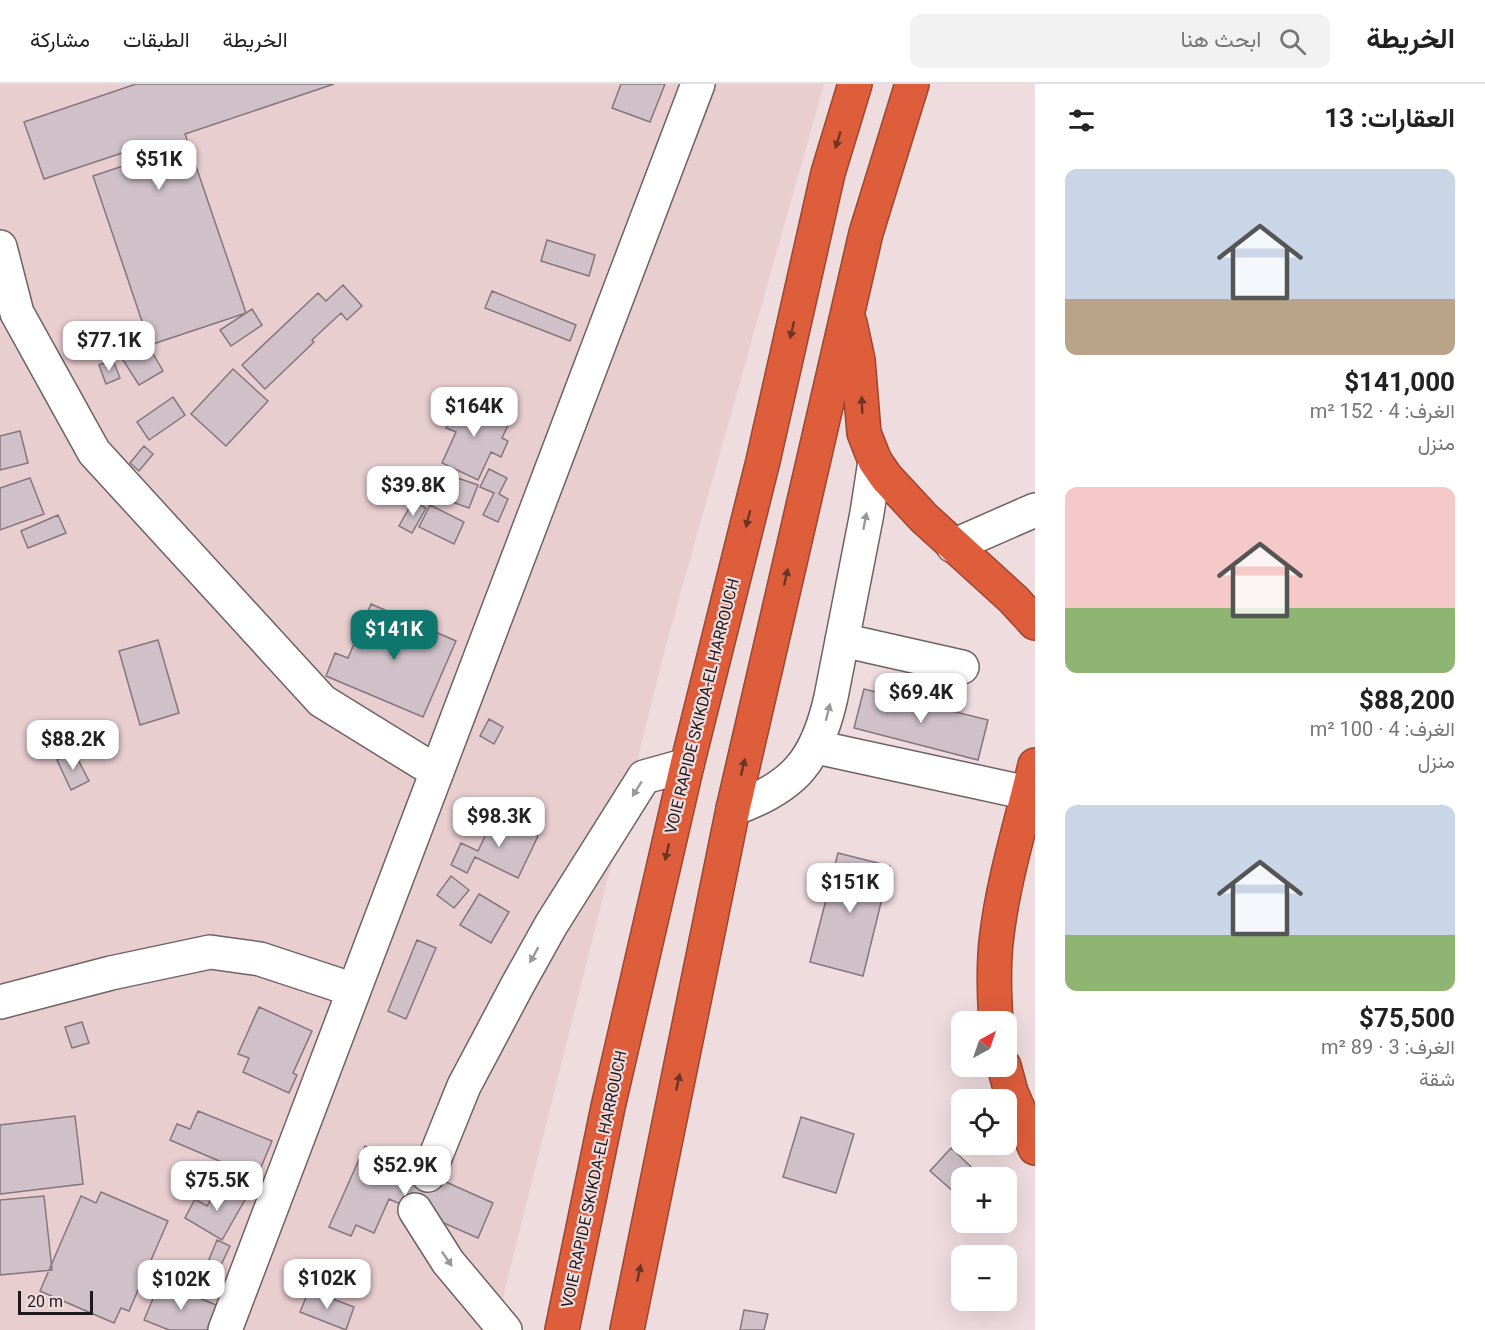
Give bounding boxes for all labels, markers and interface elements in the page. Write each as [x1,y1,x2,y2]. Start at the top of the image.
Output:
search box [910,14,1330,68]
text: الخريطة [1366,22,1455,55]
icon: search [1276,25,1309,58]
text: ابحث هنا [1180,27,1261,52]
text: مشاركة [30,28,90,52]
text: الطبقات [123,28,190,52]
text: الخريطة [223,28,288,52]
text: العقارات: 13 [1324,103,1455,133]
icon: filters [1065,104,1098,137]
one-way arrow [833,131,842,149]
pin: $51K [123,140,195,191]
text: $51K [135,147,183,171]
icon: home [1206,208,1314,316]
one-way arrow [787,320,797,339]
pin: $77.1K [60,321,158,372]
text: $77.1K [77,328,141,352]
text: $141,000 [1344,367,1455,397]
pin: $164K [432,387,516,438]
text: $164K [445,394,503,418]
one-way arrow [857,395,866,414]
text: الغرف: 4 · 152 m² [1310,399,1455,423]
text: منزل [1418,431,1455,455]
pin: $39.8K [364,466,462,517]
text: $39.8K [381,473,445,497]
one-way arrow [743,510,753,529]
one-way arrow [861,511,870,530]
icon: home [1206,526,1314,634]
one-way arrow [782,568,792,586]
street label: VOIE RAPIDE SKIKDA-EL HARROUCH [661,576,743,836]
pin: $141K [352,610,436,661]
text: $141K [365,617,423,641]
pin: $69.4K [872,673,970,724]
text: $69.4K [889,680,953,704]
text: $88,200 [1359,685,1455,715]
one-way arrow [823,703,833,721]
text: الغرف: 4 · 100 m² [1310,717,1455,741]
pin: $88.2K [24,720,122,771]
text: $88.2K [41,727,105,751]
text: منزل [1418,749,1455,773]
one-way arrow [739,758,748,777]
one-way arrow [631,780,642,797]
pin: $98.3K [450,797,548,848]
text: $98.3K [467,804,531,828]
one-way arrow [661,842,671,861]
icon: home [1206,844,1314,952]
pin: $151K [808,863,892,914]
text: $151K [821,870,879,894]
one-way arrow [530,946,540,963]
text: $75,500 [1359,1003,1455,1033]
north arrow [951,1011,1017,1077]
map controls [951,1011,1017,1311]
text: الغرف: 3 · 89 m² [1321,1035,1455,1059]
street label: VOIE RAPIDE SKIKDA-EL HARROUCH [557,1049,631,1309]
text: شقة [1419,1067,1455,1091]
one-way arrow [674,1072,683,1091]
button: locate [951,1089,1017,1155]
pin: $52.9K [356,1146,454,1197]
text: $52.9K [373,1153,437,1177]
pin: $75.5K [168,1161,266,1212]
button: + [951,1167,1017,1233]
text: $75.5K [185,1168,249,1192]
button: − [951,1245,1017,1311]
one-way arrow [441,1251,452,1267]
pin: $102K [285,1259,369,1310]
pin: $102K [139,1260,223,1311]
one-way arrow [635,1263,644,1282]
text: $102K [298,1266,356,1290]
text: $102K [152,1267,210,1291]
scale bar [18,1288,93,1316]
text: 20 m [27,1292,63,1311]

